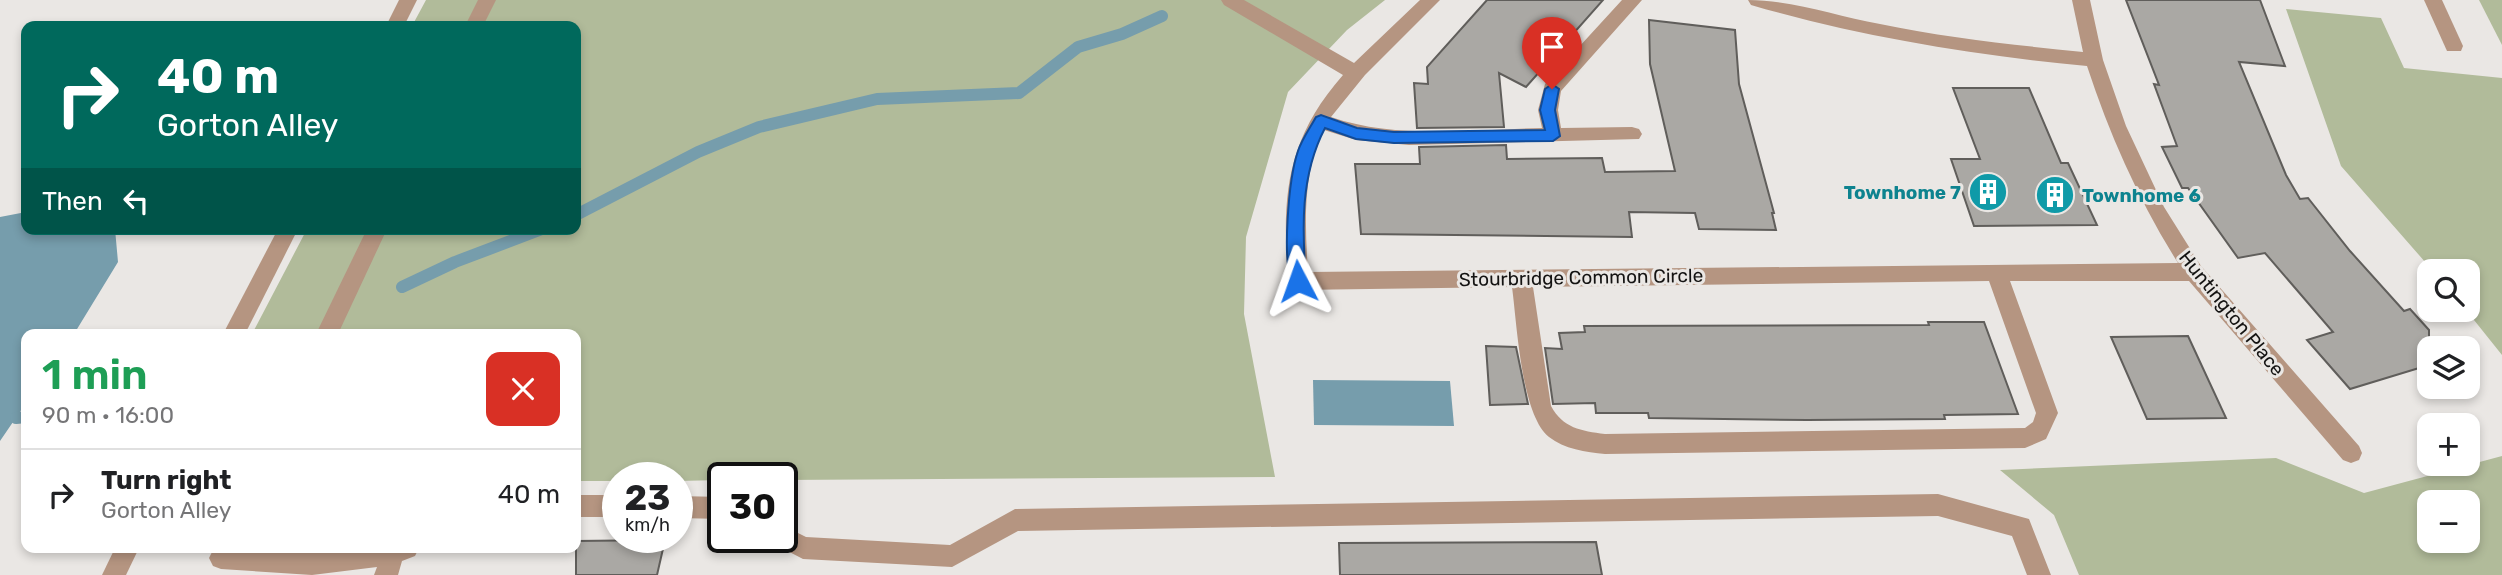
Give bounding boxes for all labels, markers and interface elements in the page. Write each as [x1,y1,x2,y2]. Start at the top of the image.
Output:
pin [1522,17,1582,89]
icon: arrive [1533,28,1571,66]
text: 40 m [157,47,279,105]
icon: right [42,49,133,140]
text: Gorton Alley [157,106,339,144]
building icon: Townhome 7 [1967,171,2009,213]
building icon: Townhome 6 [2034,174,2076,216]
place label: Townhome 7 [1844,181,1961,204]
icon: left [117,182,155,220]
place label: Townhome 6 [2082,184,2201,207]
text: Then [42,186,103,217]
position arrow [1261,244,1335,318]
street label: Huntington Place [2174,246,2289,380]
map controls [2417,259,2480,553]
button: search [2417,259,2480,322]
street label: Stourbridge Common Circle [1459,264,1703,291]
button: layers [2417,336,2480,399]
text: 1 min [42,350,148,400]
button: close [486,352,560,426]
text: 90 m · 16:00 [42,401,174,429]
button: + [2417,413,2480,476]
speed limit sign: 30 [707,462,798,553]
text: Turn right [101,465,231,496]
icon: right [42,476,80,514]
text: 23 [625,477,670,519]
text: 40 m [498,479,560,510]
button: − [2417,490,2480,553]
text: Gorton Alley [101,496,231,524]
text: km/h [625,514,670,536]

